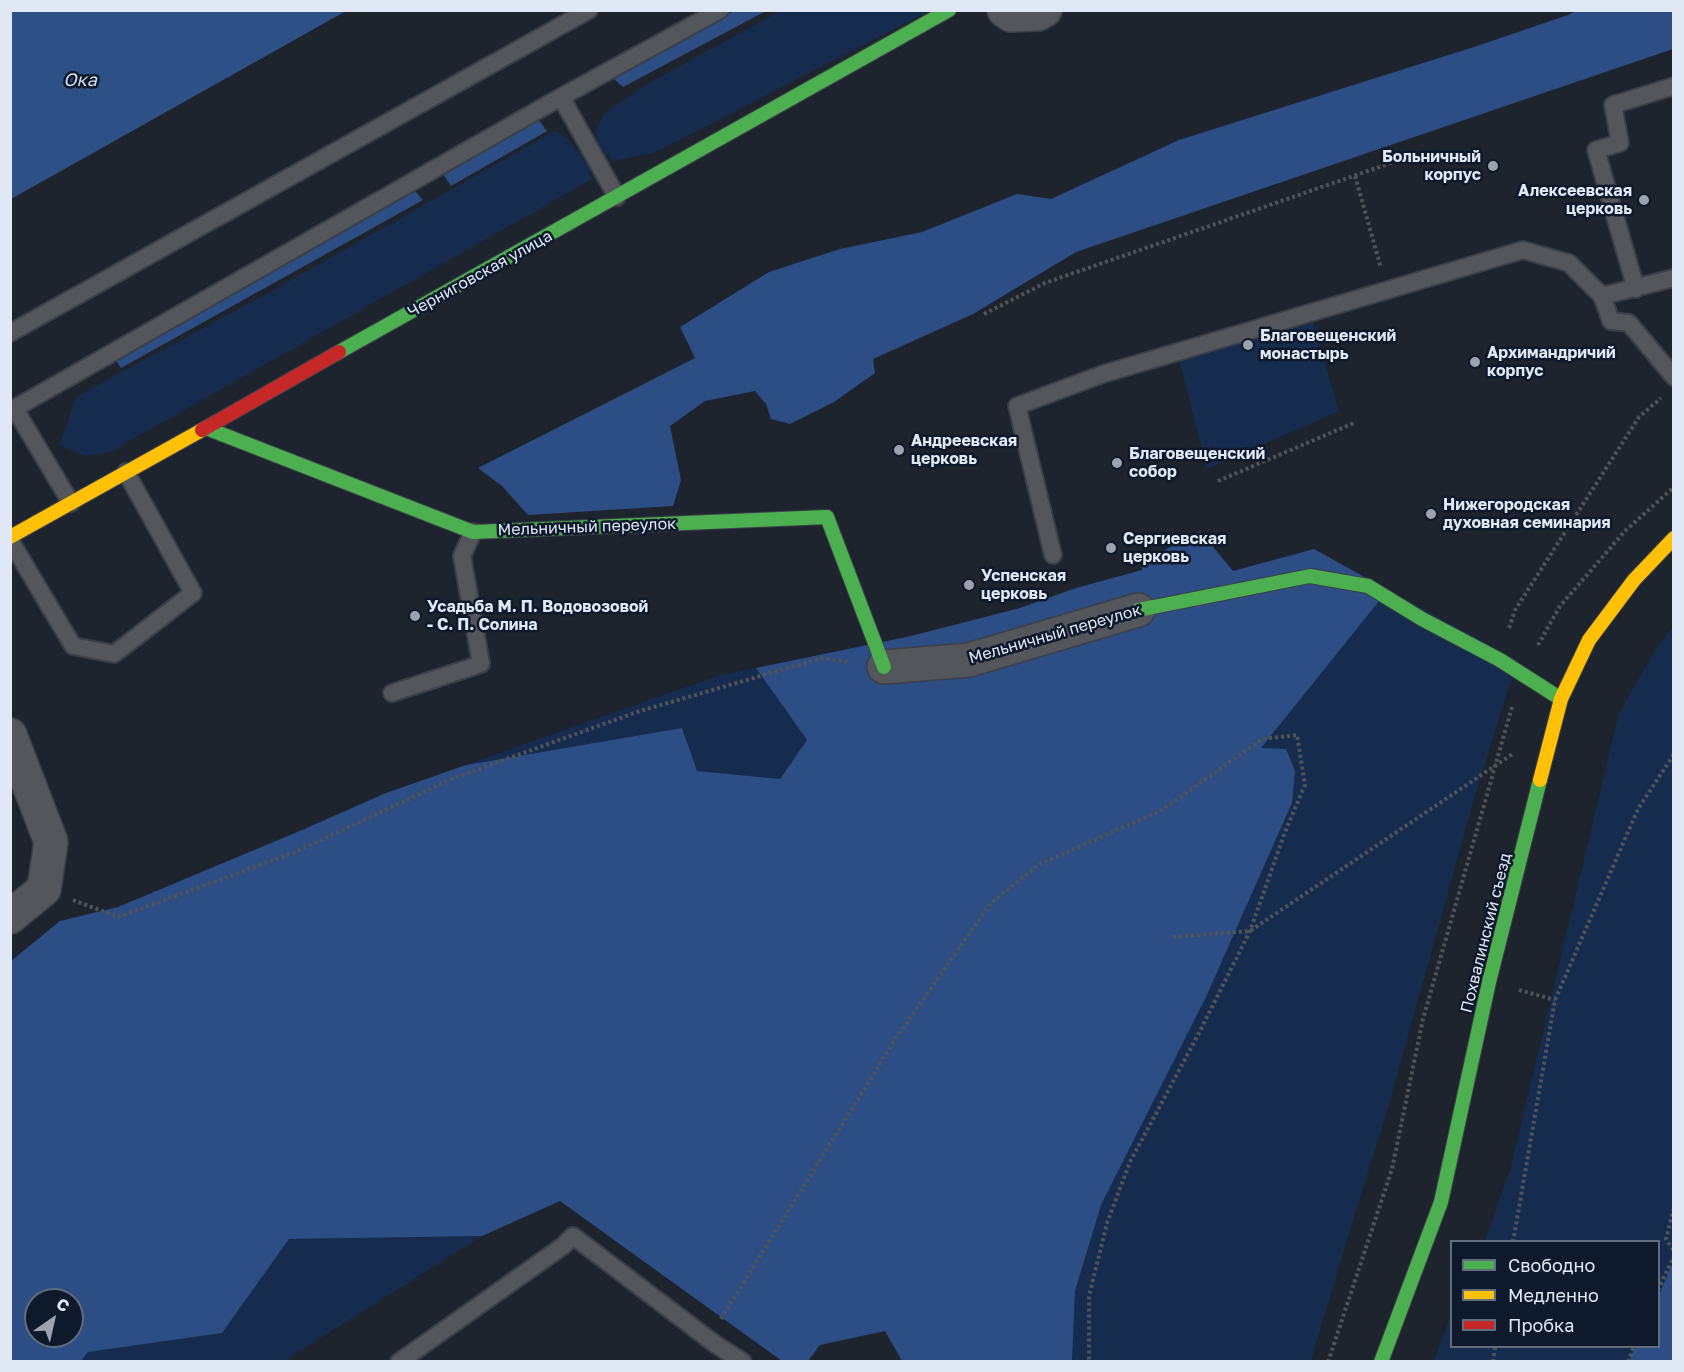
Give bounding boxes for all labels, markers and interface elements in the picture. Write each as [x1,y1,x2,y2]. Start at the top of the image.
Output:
water label: Ока [63,69,97,91]
place label: Больничный корпус [1382,147,1481,185]
marker: Больничный корпус [1486,159,1500,173]
place label: Алексеевская церковь [1518,181,1632,219]
marker: Алексеевская церковь [1637,193,1651,207]
street label: Черниговская улица [405,226,555,322]
place label: Благовещенский монастырь [1260,326,1396,364]
marker: Благовещенский монастырь [1241,338,1255,352]
place label: Архимандричий корпус [1487,343,1616,381]
marker: Архимандричий корпус [1468,355,1482,369]
place label: Андреевская церковь [911,431,1017,469]
marker: Андреевская церковь [892,443,906,457]
place label: Благовещенский собор [1129,444,1265,482]
marker: Благовещенский собор [1110,456,1124,470]
place label: Нижегородская духовная семинария [1443,495,1611,533]
marker: Нижегородская духовная семинария [1424,507,1438,521]
street label: Мельничный переулок [497,514,677,540]
place label: Сергиевская церковь [1123,529,1226,567]
marker: Сергиевская церковь [1104,541,1118,555]
place label: Успенская церковь [981,566,1066,604]
marker: Успенская церковь [962,578,976,592]
place label: Усадьба М. П. Водовозовой - С. П. Солина [427,597,648,635]
street label: Мельничный переулок [966,600,1144,668]
marker: Усадьба М. П. Водовозовой - С. П. Солина [408,609,422,623]
street label: Похвалинский съезд [1457,851,1515,1015]
legend [1450,1240,1660,1348]
text: Свободно [1508,1254,1595,1276]
text: Медленно [1508,1284,1599,1306]
north arrow [24,1288,84,1348]
text: С [53,1293,73,1316]
text: Пробка [1508,1314,1574,1336]

